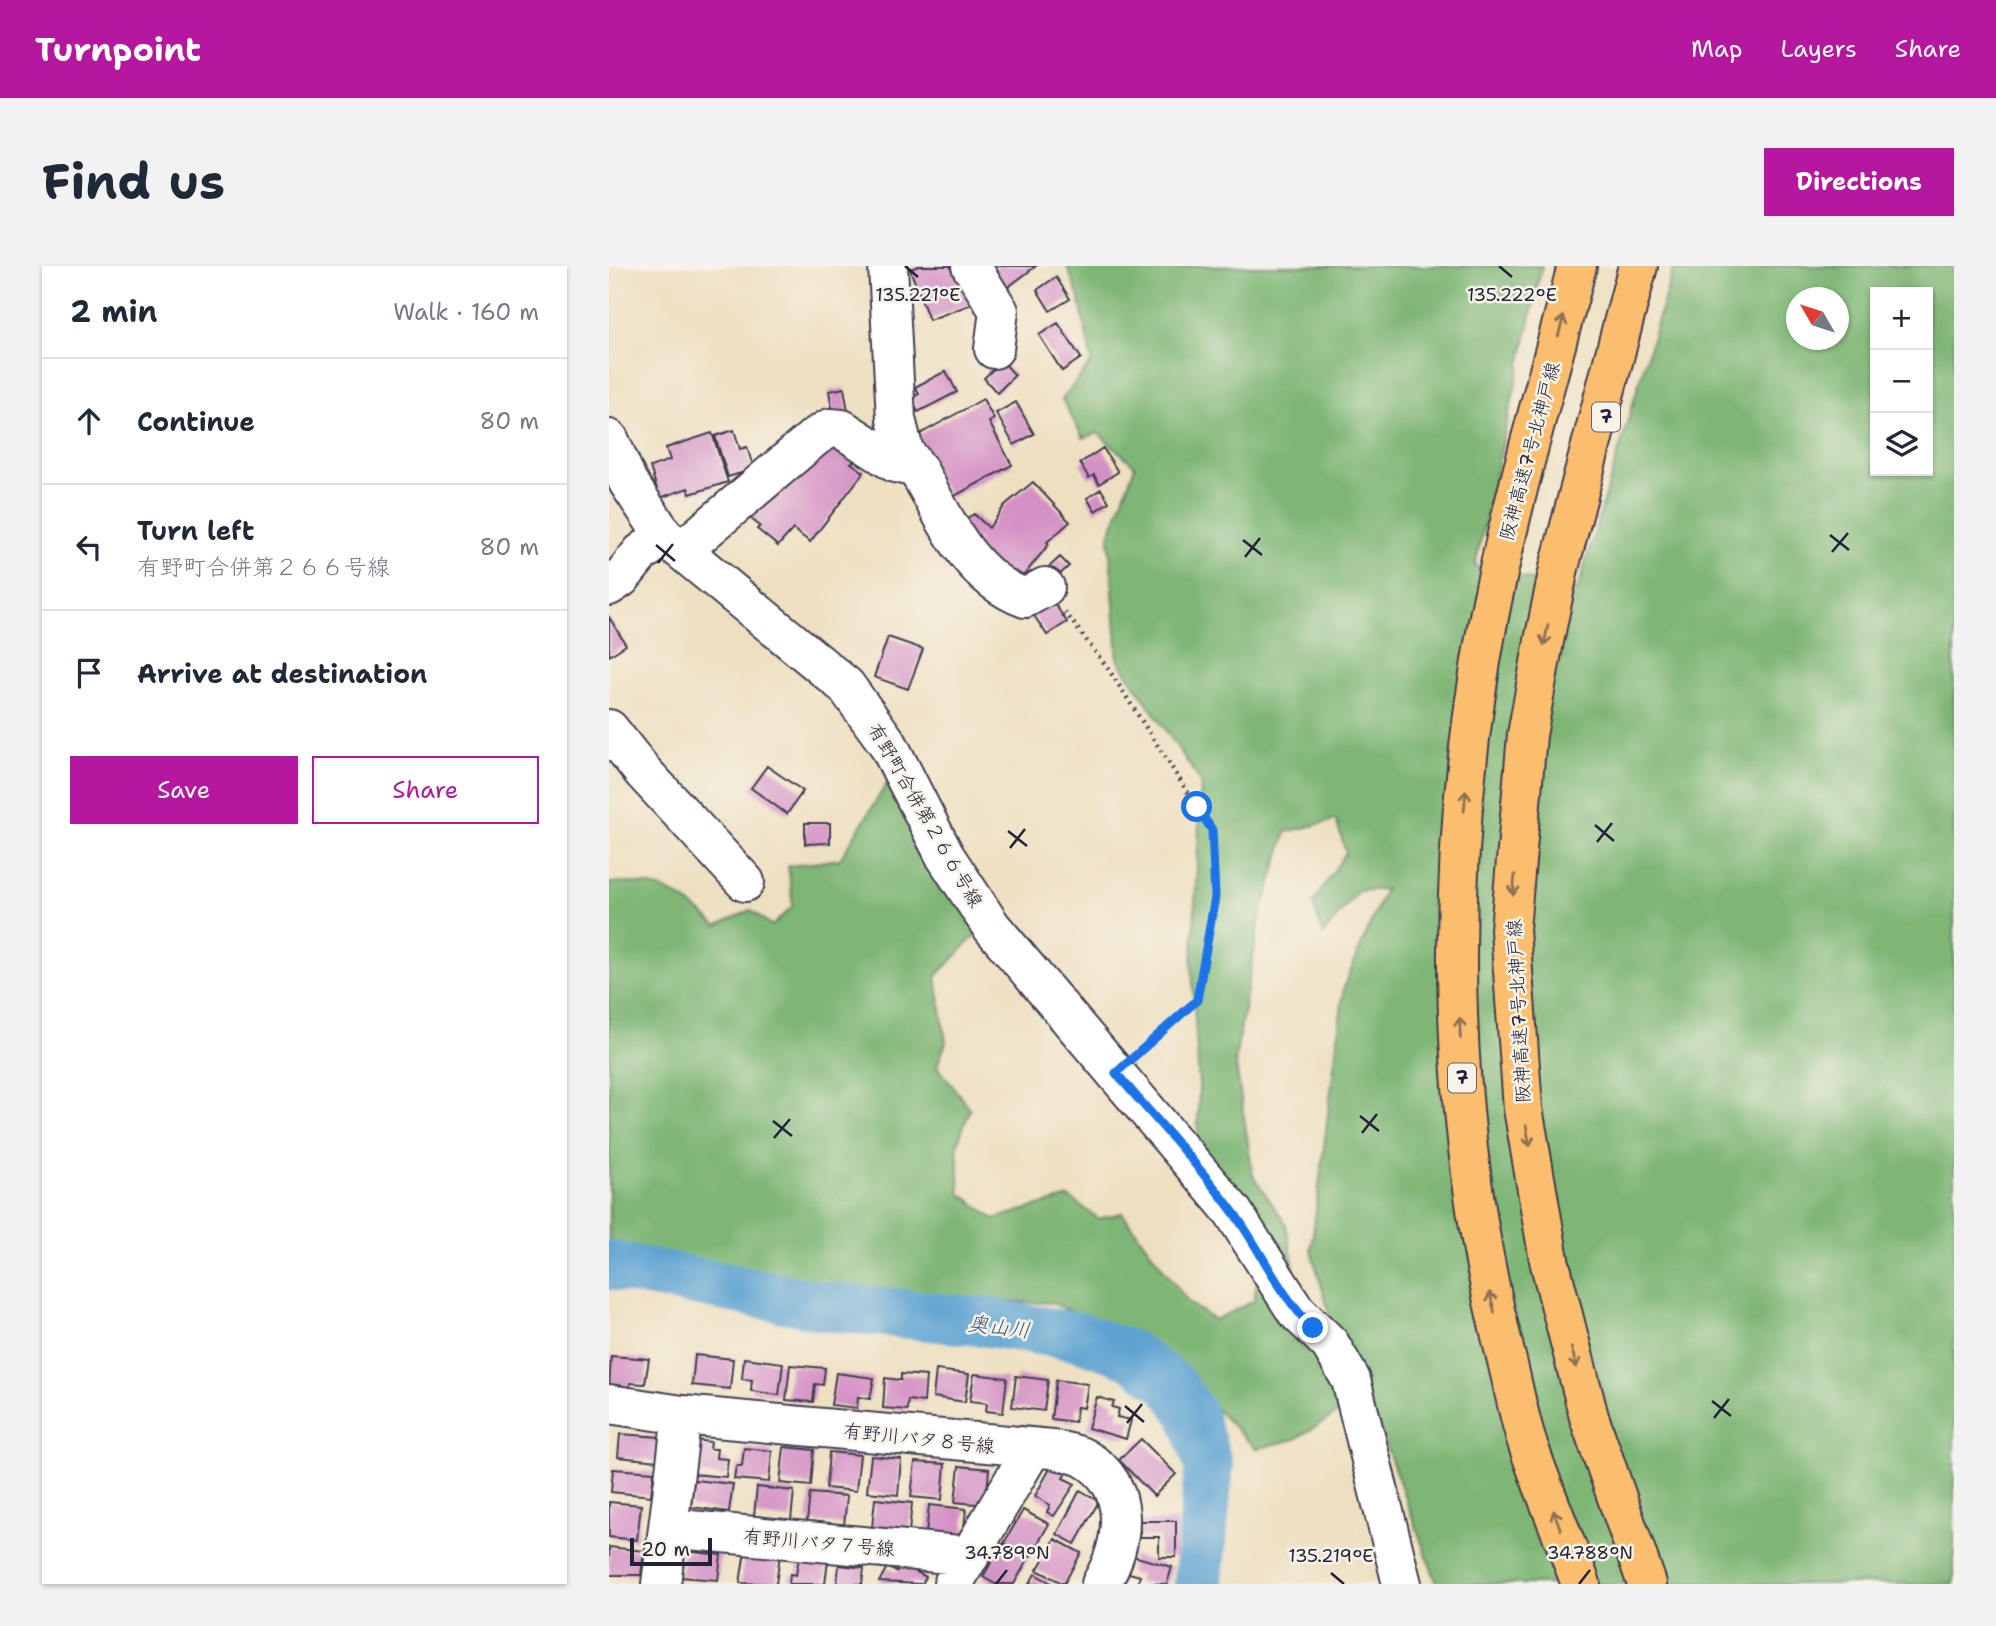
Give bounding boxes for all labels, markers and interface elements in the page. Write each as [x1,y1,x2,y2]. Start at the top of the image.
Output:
text: Turnpoint [35,27,201,72]
text: Map [1691,33,1742,65]
text: Layers [1780,33,1857,65]
text: Share [1895,33,1961,65]
button: Directions [1764,148,1954,216]
text: Find us [42,149,225,215]
text: 135.221°E [875,283,961,307]
text: 135.222°E [1467,283,1557,307]
north arrow [1786,287,1849,350]
map controls [1870,287,1933,476]
button: + [1870,287,1933,350]
text: 2 min [70,291,157,332]
text: Walk · 160 m [393,297,539,327]
one-way arrow [1555,315,1568,338]
button: − [1870,350,1933,413]
street label: 阪神高速7号北神戸線 [1494,359,1565,543]
icon: ahead [70,402,108,440]
road number: 7 [1592,402,1620,432]
text: Continue [137,404,255,439]
text: 80 m [480,406,539,436]
button: layers [1870,413,1933,476]
text: Turn left [137,513,254,548]
icon: left [70,528,108,566]
text: 80 m [480,532,539,562]
text: 有野町合併第２６６号線 [137,552,390,582]
one-way arrow [1538,623,1552,646]
icon: arrive [70,654,108,692]
text: Arrive at destination [137,656,427,691]
street label: 有野町合併第２６６号線 [862,718,989,912]
button: Save [70,756,298,824]
button: Share [312,756,539,824]
route start [1181,791,1212,822]
one-way arrow [1459,791,1472,813]
one-way arrow [1507,873,1520,895]
street label: 阪神高速7号北神戸線 [1501,918,1536,1104]
one-way arrow [1454,1017,1467,1040]
road number: 7 [1448,1064,1476,1092]
one-way arrow [1522,1124,1535,1147]
one-way arrow [1485,1292,1498,1314]
water label: 奥山川 [966,1309,1032,1345]
route end [1297,1312,1328,1343]
one-way arrow [1568,1346,1581,1369]
street label: 有野川バタ８号線 [842,1418,996,1459]
one-way arrow [1550,1510,1562,1532]
street label: 有野川バタ７号線 [742,1523,896,1562]
scale bar [630,1535,712,1567]
text: 20 m [641,1537,690,1562]
text: 34.789°N [964,1541,1050,1565]
text: 34.788°N [1547,1541,1633,1565]
text: 135.219°E [1288,1544,1374,1568]

